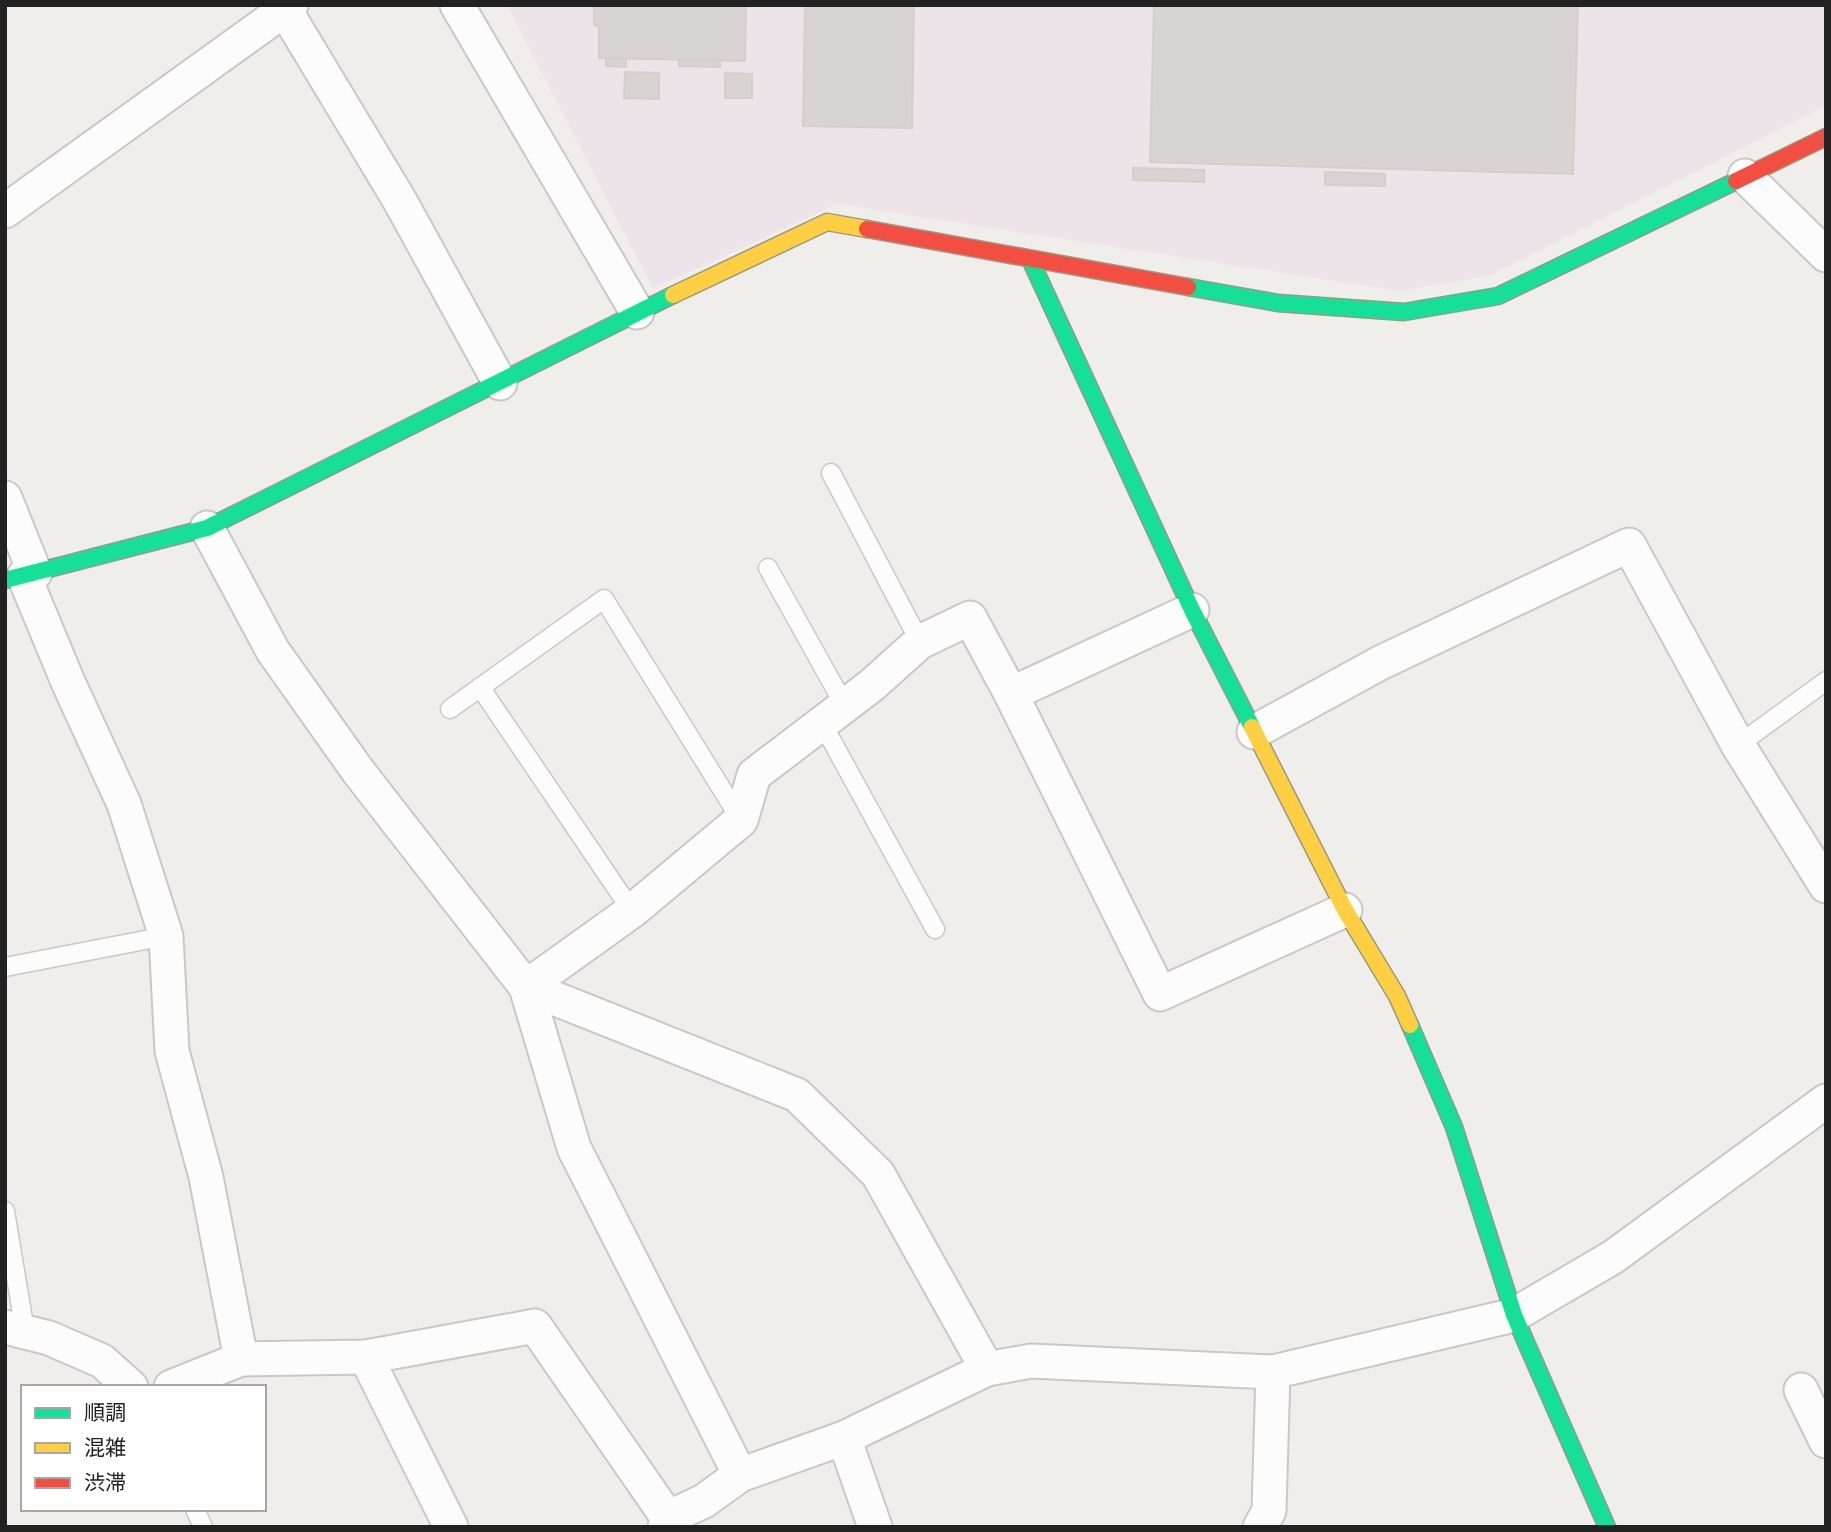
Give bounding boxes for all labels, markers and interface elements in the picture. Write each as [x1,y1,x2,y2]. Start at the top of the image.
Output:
legend [21,1385,266,1511]
text: 順調 [84,1400,126,1425]
text: 混雑 [84,1435,126,1460]
text: 渋滞 [84,1470,126,1495]

